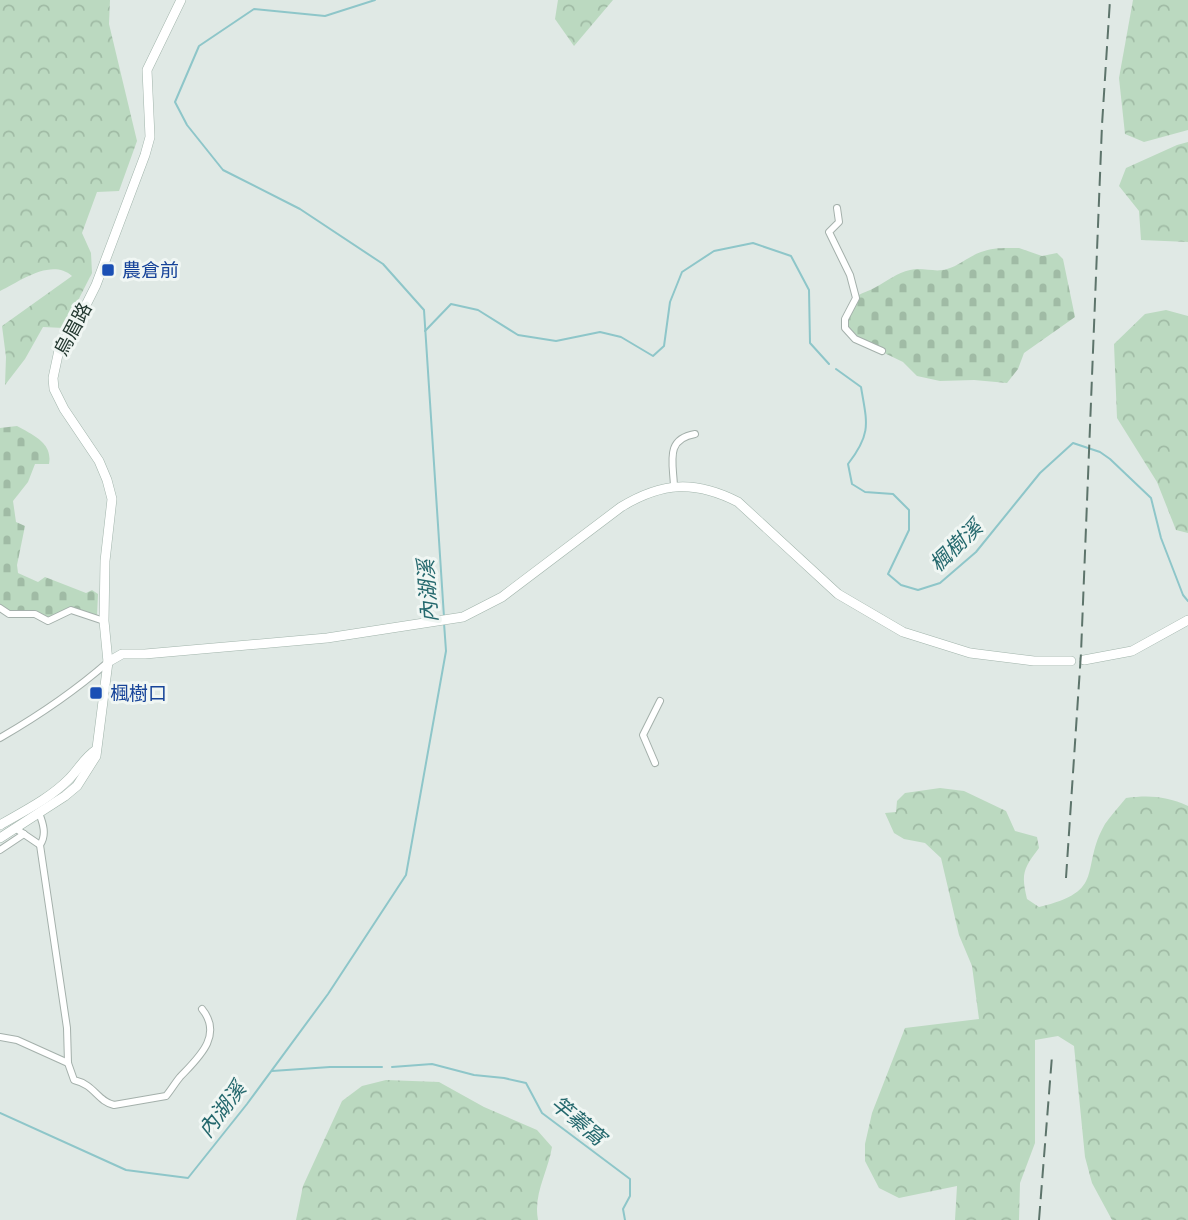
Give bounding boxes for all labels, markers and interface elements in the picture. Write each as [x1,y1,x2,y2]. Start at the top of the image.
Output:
place label: 農倉前 [122,259,179,282]
marker: 農倉前 [100,262,116,278]
street label: 烏眉路 [49,298,97,360]
water label: 楓樹溪 [925,513,989,577]
water label: 內湖溪 [414,556,442,623]
place label: 楓樹口 [110,682,167,705]
marker: 楓樹口 [88,685,104,701]
water label: 內湖溪 [193,1075,252,1142]
water label: 竿蓁窩 [546,1092,612,1152]

